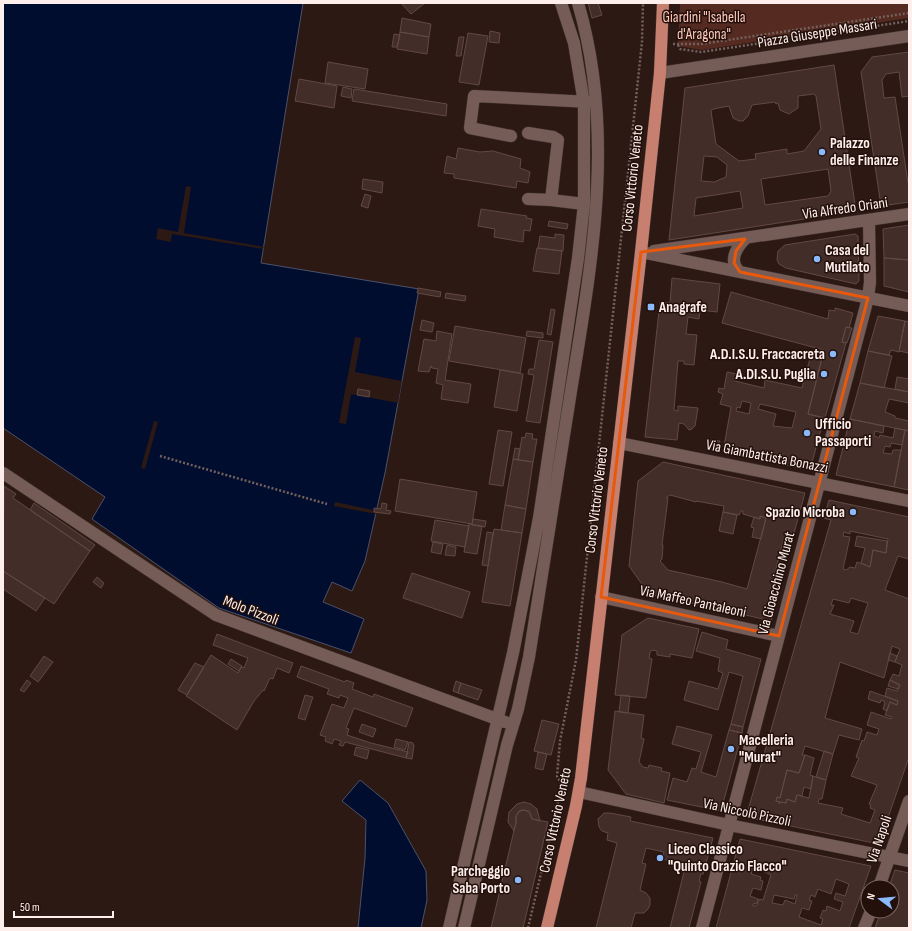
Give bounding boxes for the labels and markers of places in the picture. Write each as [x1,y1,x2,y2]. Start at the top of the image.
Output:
place label: Palazzo delle Finanze [830,134,899,170]
marker: Palazzo delle Finanze [817,147,827,157]
place label: Casa del Mutilato [825,241,870,277]
marker: Casa del Mutilato [812,254,822,264]
place label: Anagrafe [658,298,707,317]
marker: Anagrafe [646,302,656,312]
place label: A.D.I.S.U. Fraccacreta [709,345,825,364]
marker: A.D.I.S.U. Fraccacreta [828,349,838,359]
place label: A.DI.S.U. Puglia [735,365,816,384]
marker: A.DI.S.U. Puglia [819,369,829,379]
place label: Ufficio Passaporti [815,415,871,451]
marker: Ufficio Passaporti [802,428,812,438]
place label: Spazio Microba [765,503,845,522]
marker: Spazio Microba [848,507,858,517]
place label: Macelleria "Murat" [739,731,794,767]
marker: Macelleria "Murat" [726,744,736,754]
place label: Liceo Classico "Quinto Orazio Flacco" [668,840,787,876]
marker: Liceo Classico "Quinto Orazio Flacco" [655,853,665,863]
place label: Parcheggio Saba Porto [451,862,510,898]
marker: Parcheggio Saba Porto [513,875,523,885]

